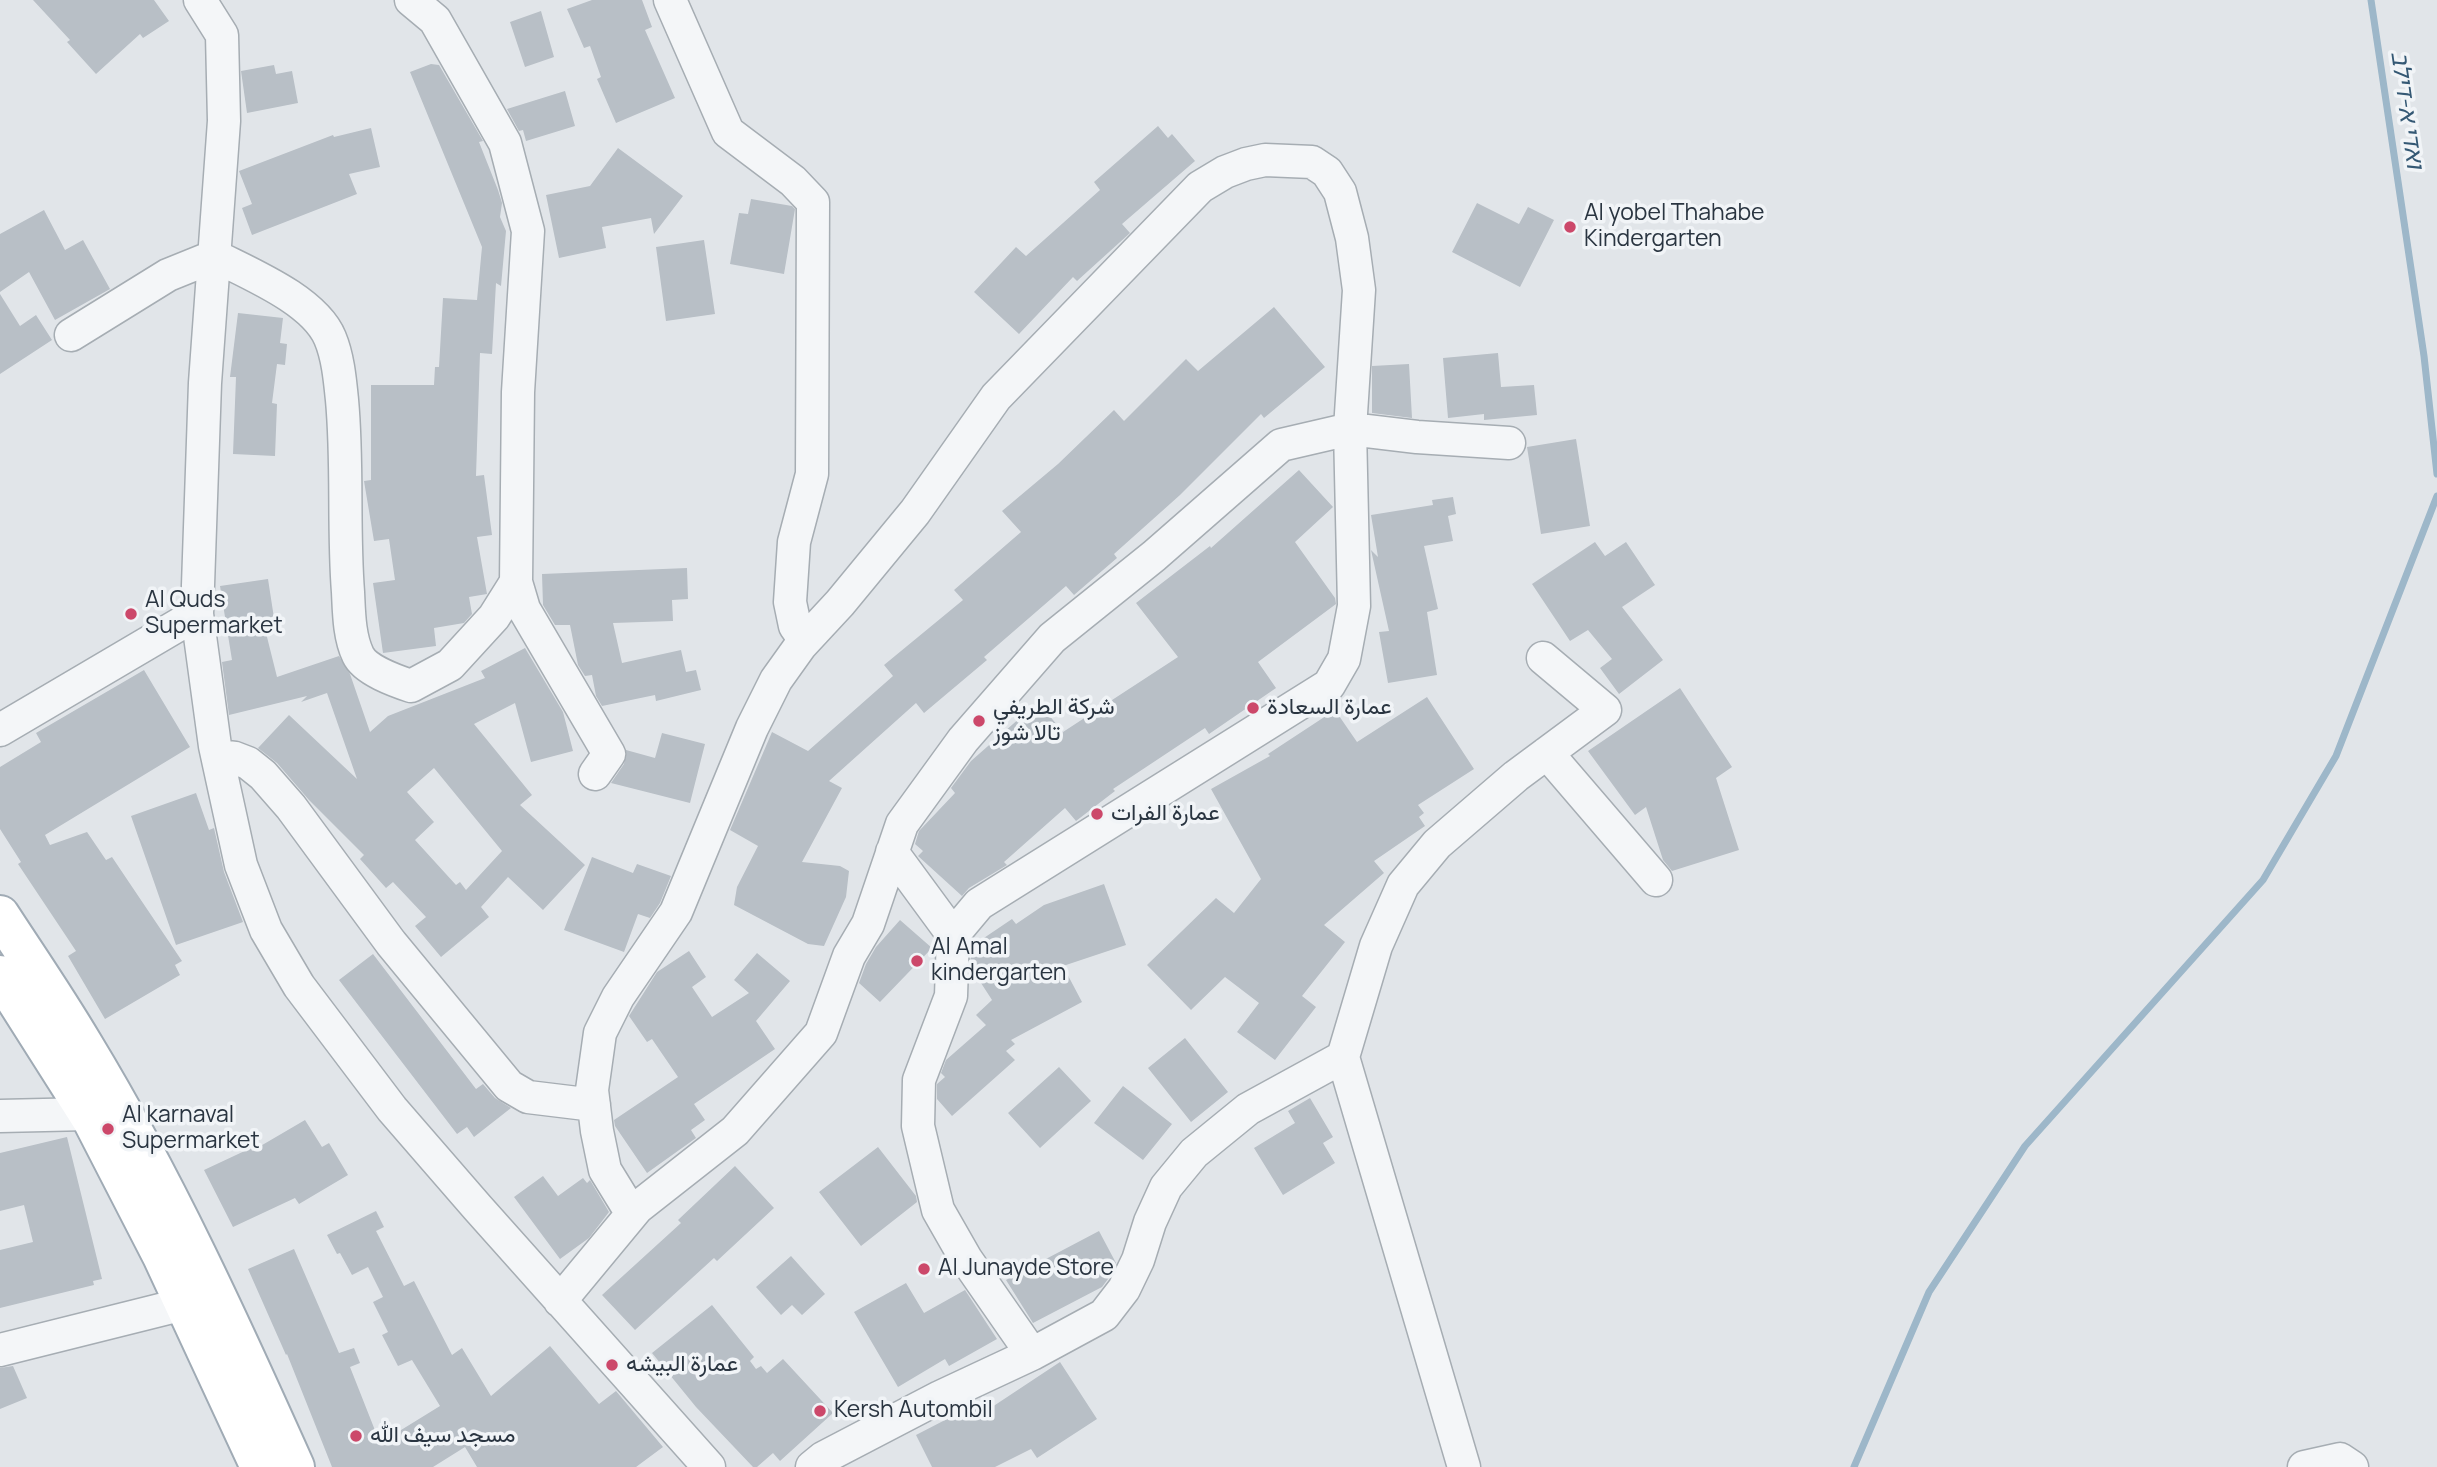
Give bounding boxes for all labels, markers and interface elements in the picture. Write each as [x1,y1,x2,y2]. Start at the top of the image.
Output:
water label: ואדי א-דילב [2384,50,2428,170]
place label: Al yobel Thahabe Kindergarten [1584,200,1765,254]
marker: Al yobel Thahabe Kindergarten [1562,219,1578,235]
place label: Al Quds Supermarket [145,587,283,641]
marker: Al Quds Supermarket [123,606,139,622]
place label: شركة الطريفي تالا شوز [993,694,1115,748]
place label: عمارة السعادة [1267,694,1392,722]
marker: عمارة السعادة [1245,700,1261,716]
marker: شركة الطريفي تالا شوز [971,713,987,729]
place label: عمارة الفرات [1111,800,1220,828]
marker: عمارة الفرات [1089,806,1105,822]
place label: Al Amal kindergarten [931,934,1066,988]
marker: Al Amal kindergarten [909,953,925,969]
place label: Al karnaval Supermarket [122,1102,260,1156]
marker: Al karnaval Supermarket [100,1121,116,1137]
place label: Al Junayde Store [938,1255,1114,1283]
marker: Al Junayde Store [916,1261,932,1277]
place label: عمارة البيشه [626,1351,738,1379]
marker: عمارة البيشه [604,1357,620,1373]
place label: Kersh Autombil [834,1397,993,1425]
marker: Kersh Autombil [812,1403,828,1419]
place label: مسجد سيف الله [370,1422,516,1450]
marker: مسجد سيف الله [348,1428,364,1444]

